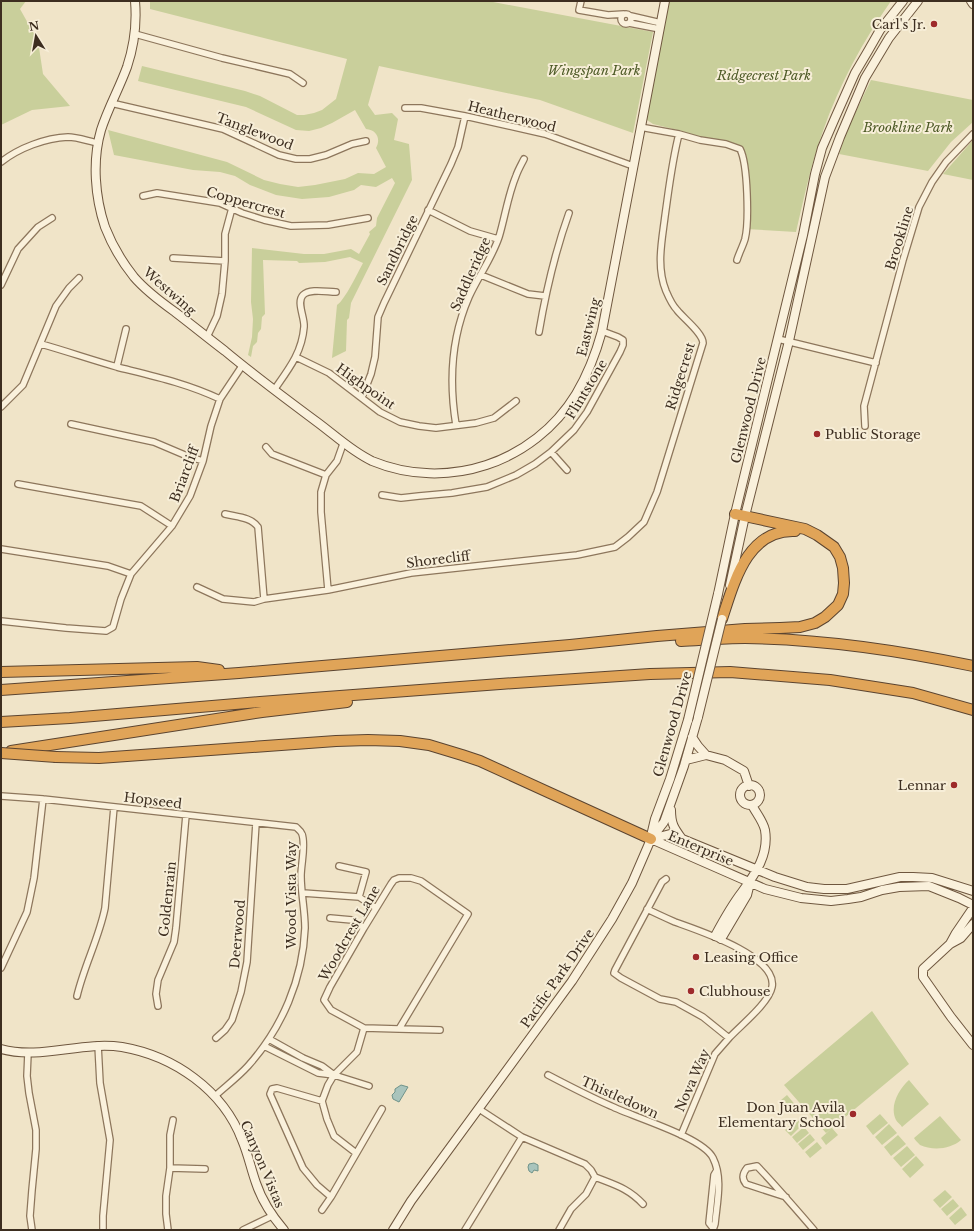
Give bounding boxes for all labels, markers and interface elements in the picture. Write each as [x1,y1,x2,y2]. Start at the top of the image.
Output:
north arrow [16,16,56,56]
place label: Carl's Jr. [872,16,926,33]
text: N [28,18,41,34]
marker: Carl's Jr. [929,19,939,29]
park label: Wingspan Park [548,62,641,79]
park label: Ridgecrest Park [716,67,811,84]
street label: Heatherwood [466,97,558,136]
street label: Tanglewood [214,109,296,154]
park label: Brookline Park [862,119,953,136]
street label: Coppercrest [204,183,287,222]
street label: Brookline [882,204,917,272]
street label: Sandbridge [373,212,422,288]
street label: Saddleridge [447,234,494,314]
street label: Westwing [139,263,200,319]
street label: Eastwing [573,296,604,358]
street label: Ridgecrest [662,340,699,412]
street label: Glenwood Drive [727,355,770,465]
street label: Flintstone [562,356,611,422]
street label: Highpoint [333,360,399,413]
place label: Public Storage [825,426,921,443]
marker: Public Storage [812,429,822,439]
street label: Briarcliff [166,442,204,505]
street label: Shorecliff [405,547,473,572]
street label: Glenwood Drive [649,669,696,779]
place label: Lennar [898,777,947,794]
marker: Lennar [949,780,959,790]
street label: Hopseed [123,788,183,813]
street label: Enterprise [665,827,736,870]
street label: Wood Vista Way [283,840,300,950]
street label: Goldenrain [155,860,180,938]
street label: Woodcrest Lane [315,882,384,985]
street label: Deerwood [226,899,249,969]
street label: Pacific Park Drive [517,925,598,1031]
place label: Leasing Office [704,949,798,966]
marker: Leasing Office [691,952,701,962]
place label: Clubhouse [699,983,770,1000]
marker: Clubhouse [686,986,696,996]
street label: Nova Way [671,1046,714,1114]
street label: Thistledown [578,1073,661,1122]
place label: Don Juan Avila Elementary School [718,1099,846,1131]
marker: Don Juan Avila Elementary School [848,1109,858,1119]
street label: Canyon Vistas [236,1118,289,1211]

